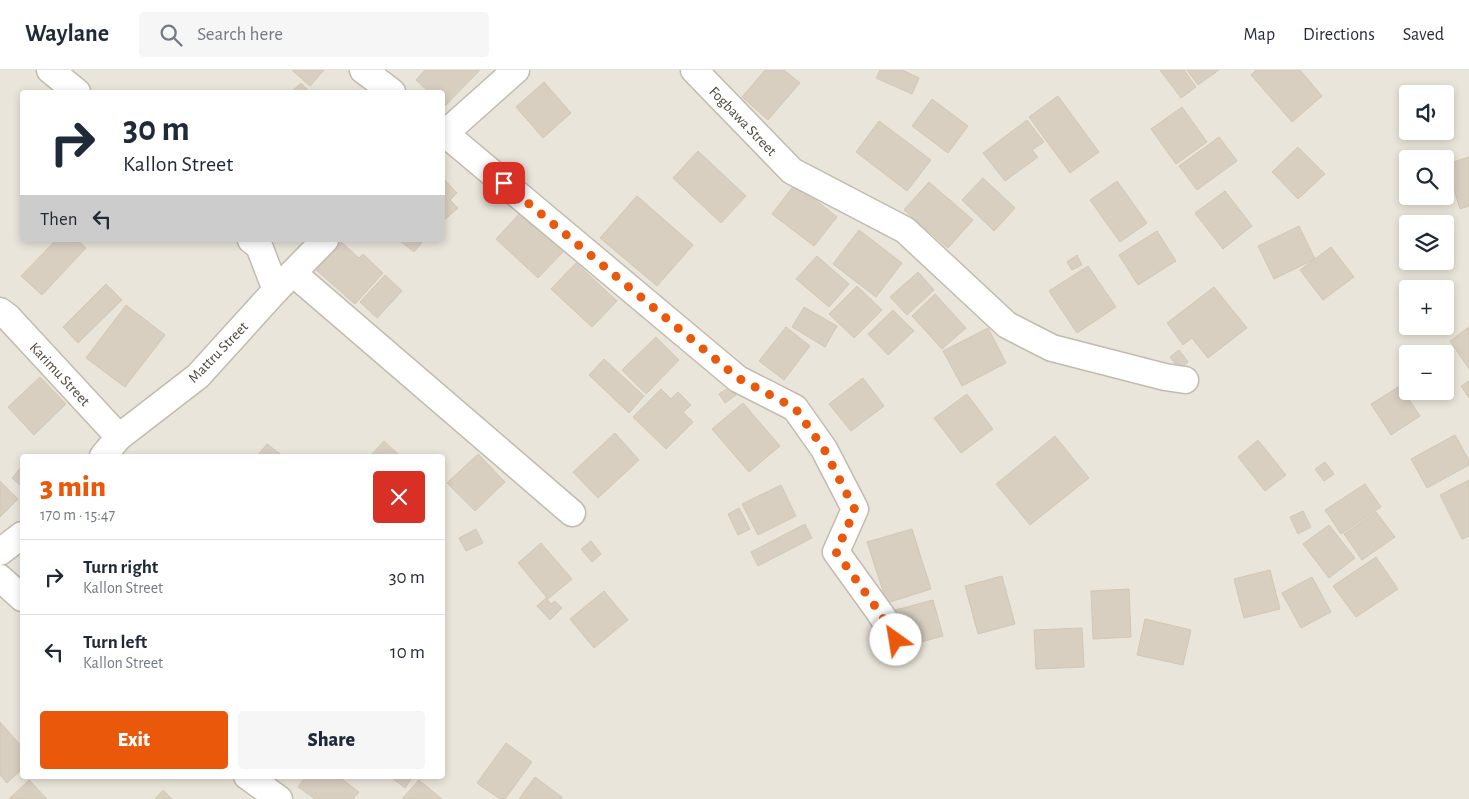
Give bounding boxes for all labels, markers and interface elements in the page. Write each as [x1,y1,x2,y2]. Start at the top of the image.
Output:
search box [139,12,489,57]
icon: search [157,21,185,49]
text: Waylane [25,22,109,46]
text: Search here [197,25,283,44]
text: Map [1244,26,1275,44]
text: Directions [1303,26,1375,44]
text: Saved [1403,26,1444,44]
street label: Fogbawa Street [706,84,779,159]
map controls [1399,85,1454,400]
button: sound [1399,85,1454,140]
icon: right [40,110,105,175]
text: 30 m [123,112,190,147]
button: search [1399,150,1454,205]
text: Kallon Street [123,153,233,175]
pin [483,162,525,204]
icon: arrive [490,169,518,197]
icon: left [88,205,116,233]
text: Then [40,210,78,229]
button: layers [1399,215,1454,270]
button: + [1399,280,1454,335]
street label: Mattru Street [186,319,251,386]
street label: Karimu Street [27,340,93,409]
button: − [1399,345,1454,400]
button: close [373,471,425,523]
text: 3 min [40,472,106,502]
text: 170 m · 15:47 [40,507,115,523]
text: Turn right [83,558,158,577]
icon: right [40,563,68,591]
text: 30 m [389,568,425,587]
text: Kallon Street [83,580,163,596]
position arrow [869,613,921,665]
text: Turn left [83,633,147,652]
icon: left [40,638,68,666]
text: 10 m [390,643,425,662]
text: Kallon Street [83,655,163,671]
button: Exit [40,711,228,769]
button: Share [238,711,425,769]

